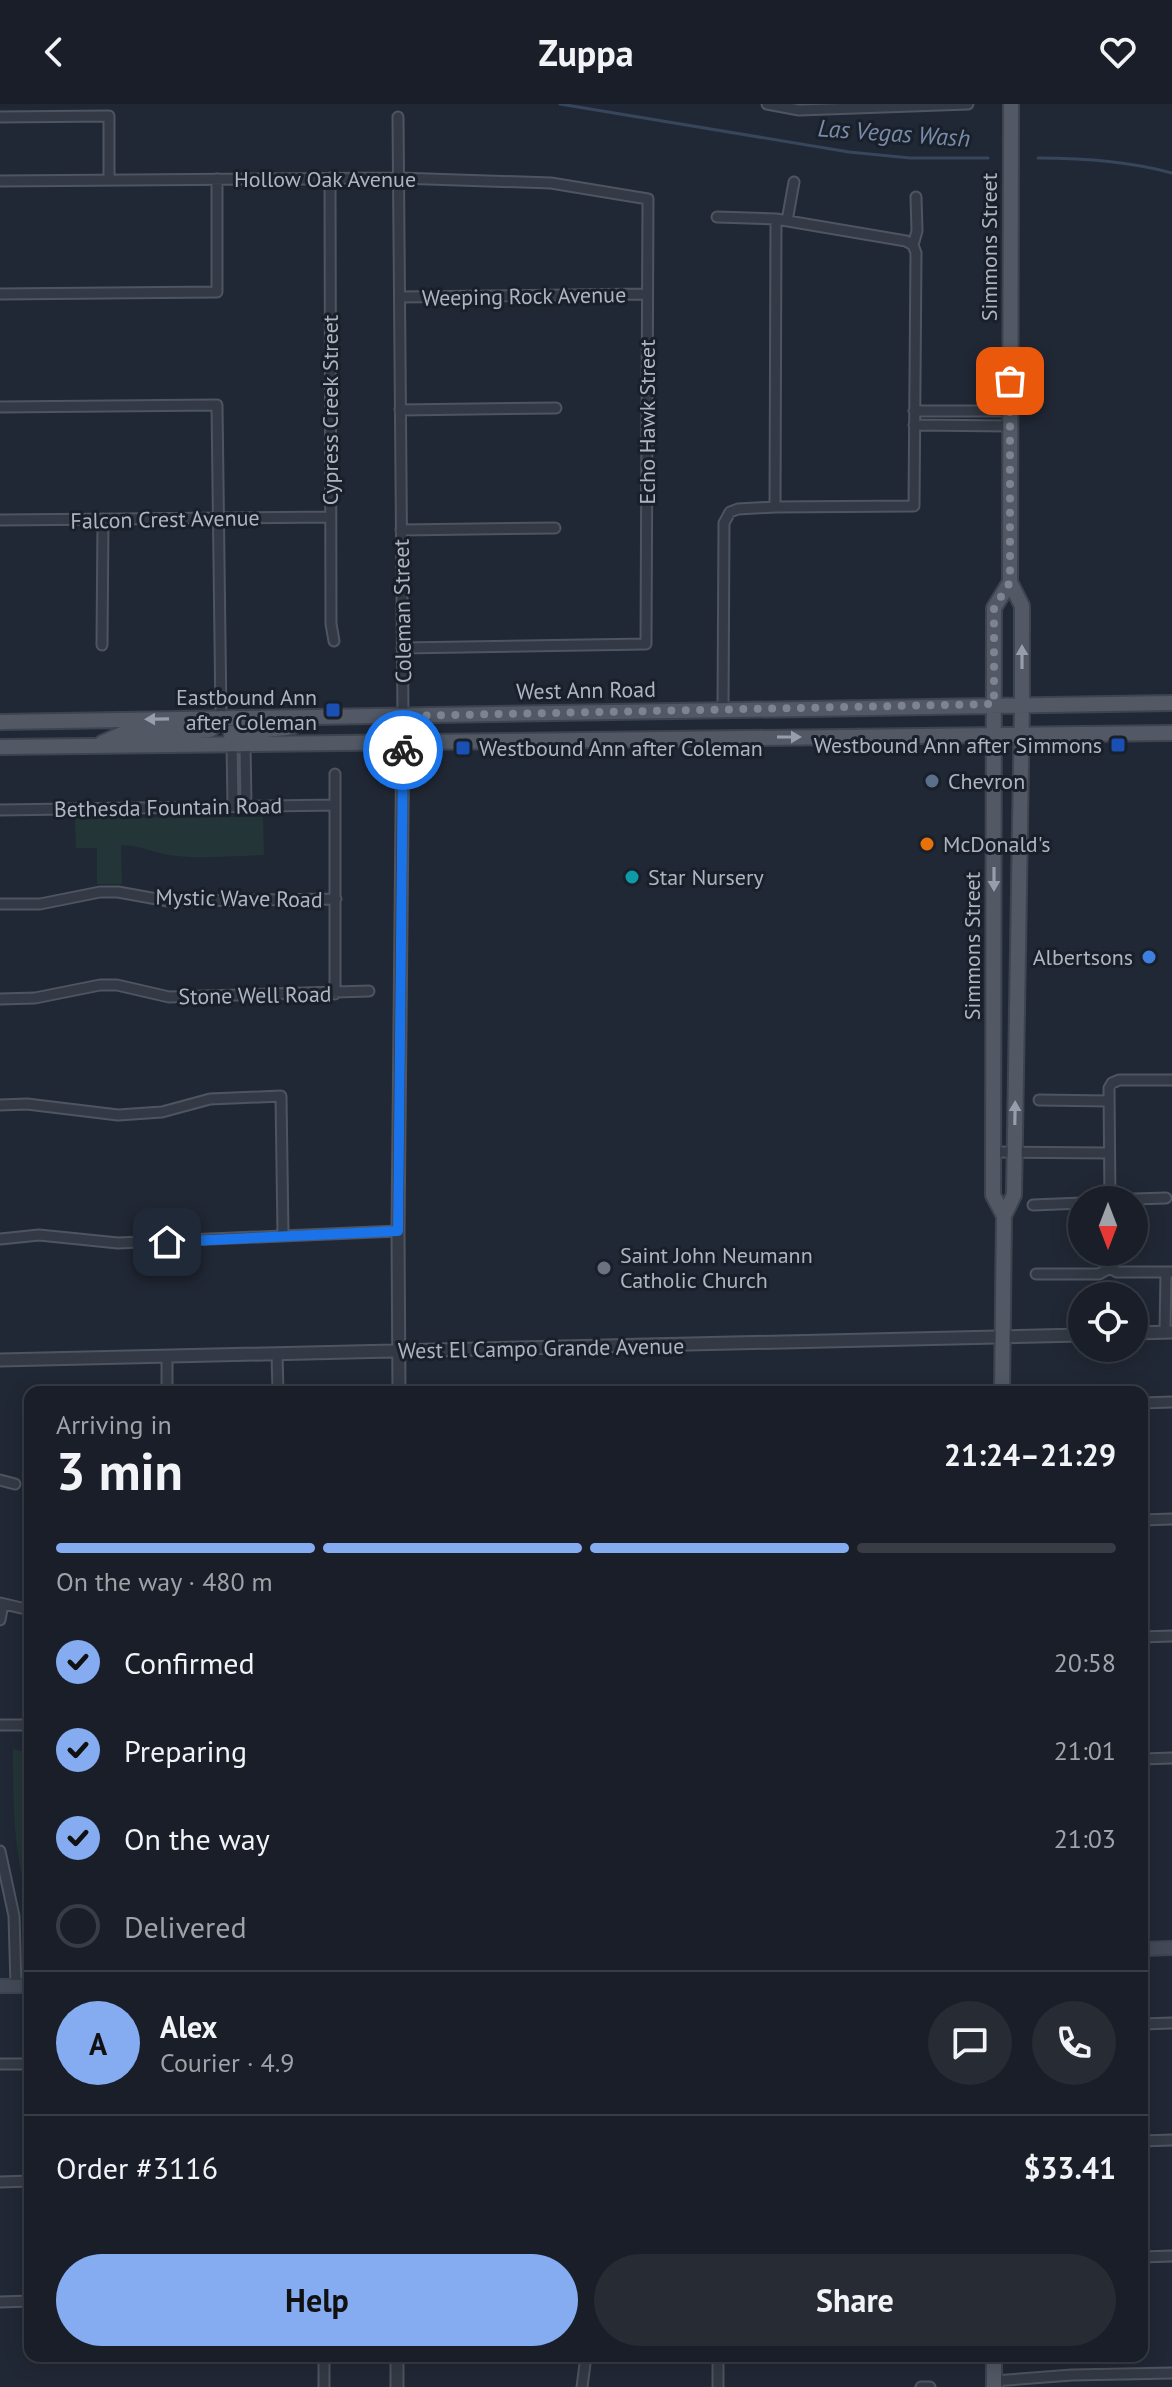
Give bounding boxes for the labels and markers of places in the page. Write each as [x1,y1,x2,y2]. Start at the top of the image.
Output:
pin [976,347,1044,415]
place label: Eastbound Ann after Coleman [176,683,317,736]
marker: Eastbound Ann after Coleman [324,701,342,719]
place label: Westbound Ann after Simmons [814,731,1102,759]
place label: Westbound Ann after Coleman [479,734,763,762]
marker: Westbound Ann after Simmons [1109,736,1127,754]
marker: Westbound Ann after Coleman [454,739,472,757]
place label: Chevron [948,767,1025,795]
marker: Chevron [923,772,941,790]
place label: McDonald's [943,830,1050,858]
marker: McDonald's [918,835,936,853]
place label: Star Nursery [648,863,764,891]
marker: Star Nursery [623,868,641,886]
place label: Albertsons [1033,943,1133,971]
marker: Albertsons [1140,948,1158,966]
pin [133,1208,201,1276]
place label: Saint John Neumann Catholic Church [620,1241,813,1294]
marker: Saint John Neumann Catholic Church [595,1259,613,1277]

